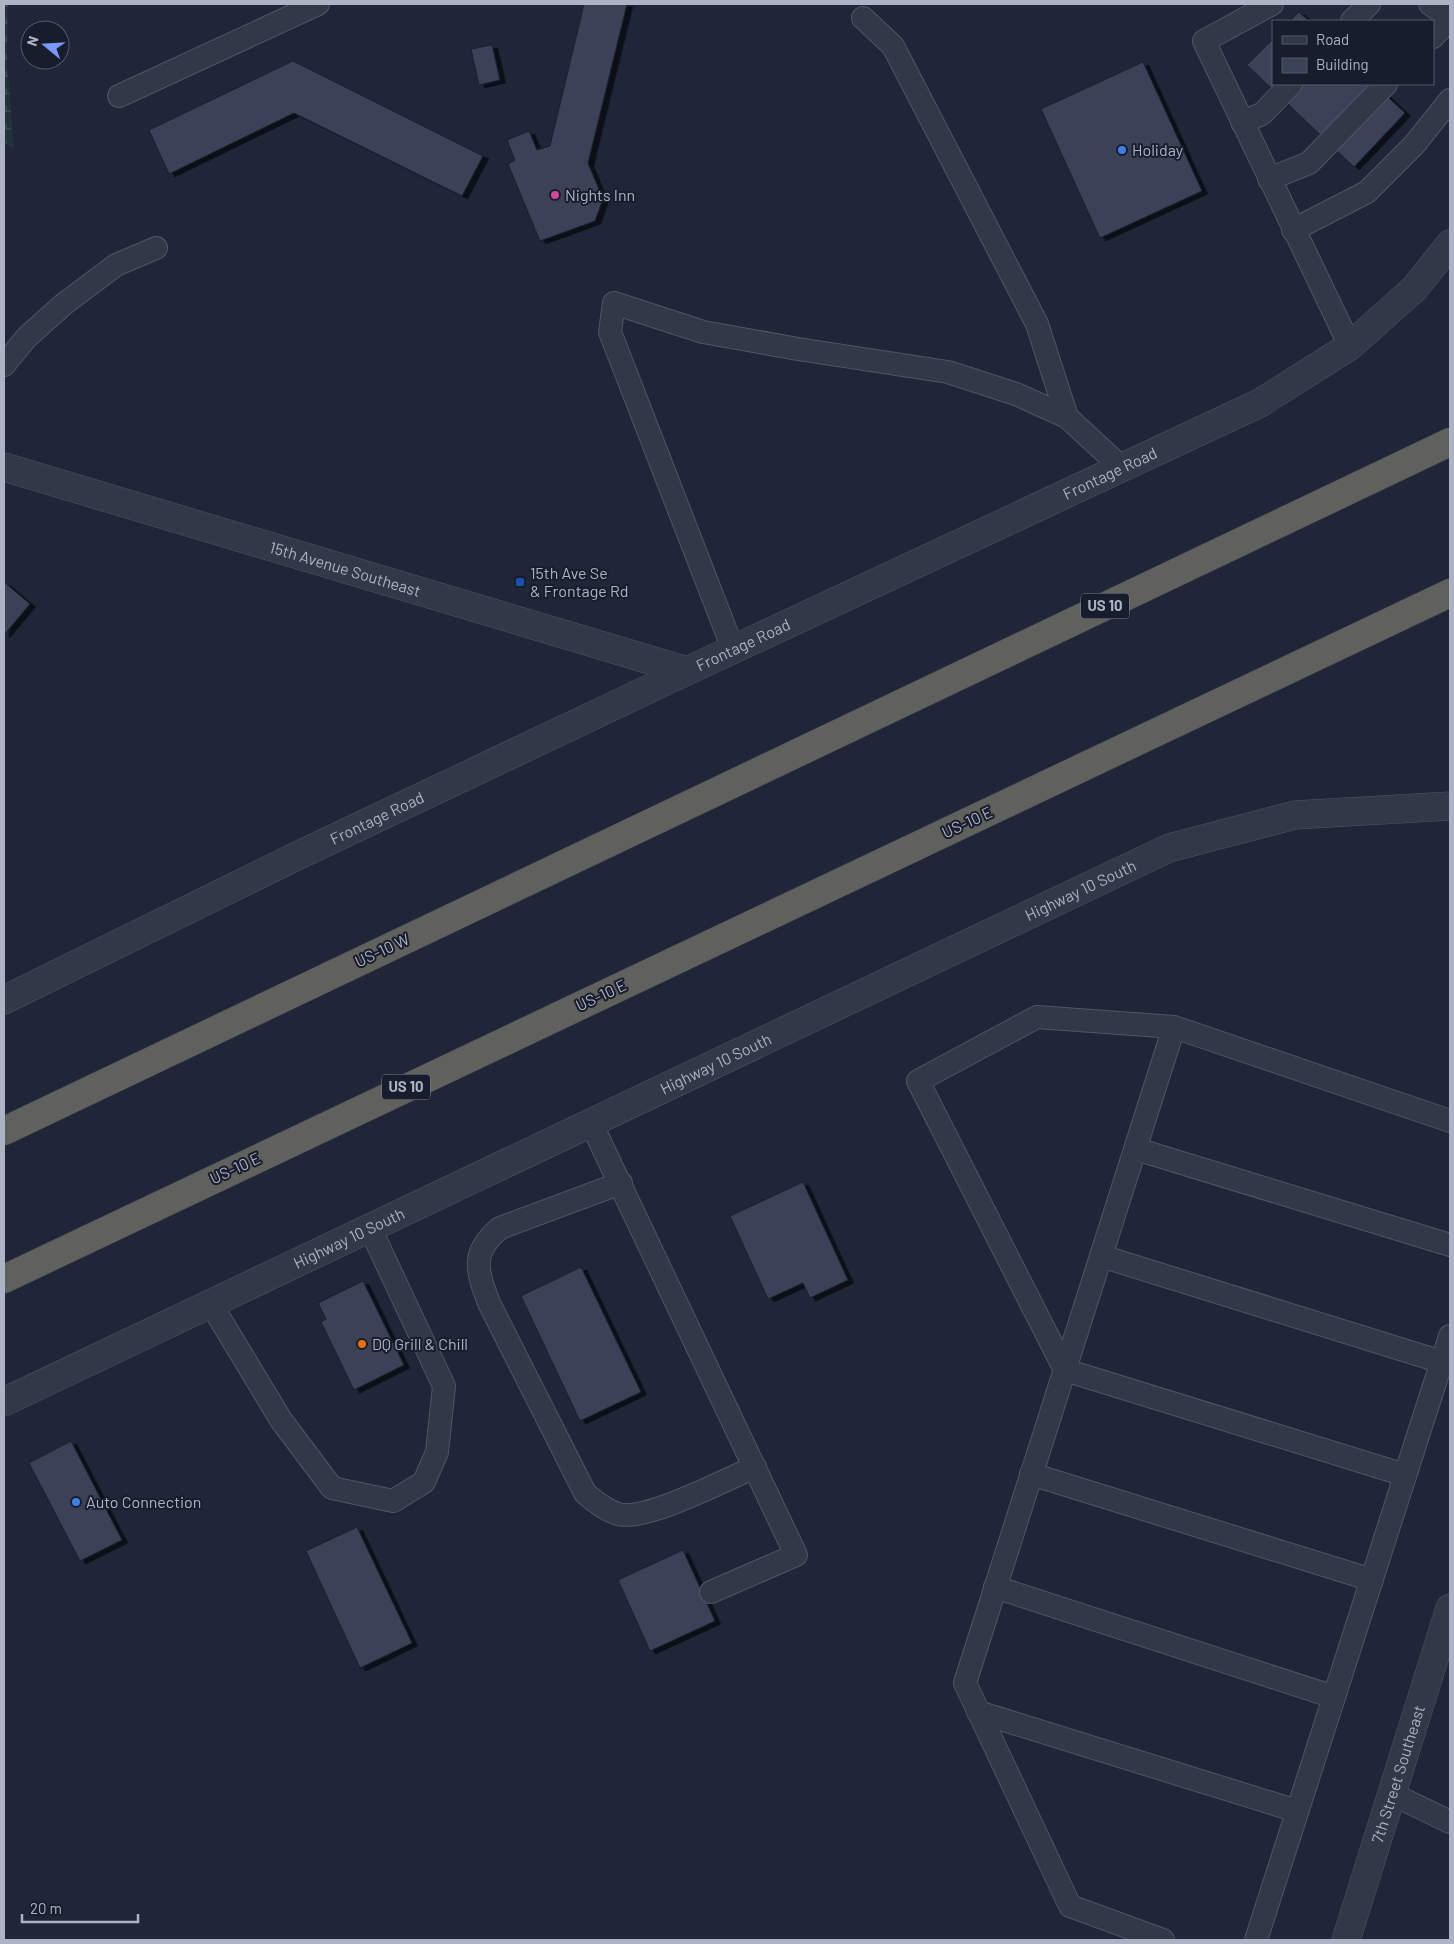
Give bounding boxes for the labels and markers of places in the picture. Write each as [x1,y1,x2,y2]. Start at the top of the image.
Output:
place label: Holiday [1132,140,1184,159]
marker: Holiday [1116,144,1128,156]
place label: Nights Inn [565,185,635,204]
marker: Nights Inn [549,189,561,201]
place label: 15th Ave Se & Frontage Rd [530,563,628,600]
marker: 15th Ave Se & Frontage Rd [514,576,526,588]
place label: DQ Grill & Chill [372,1334,468,1353]
marker: DQ Grill & Chill [356,1338,368,1350]
place label: Auto Connection [86,1492,201,1511]
marker: Auto Connection [70,1496,82,1508]

